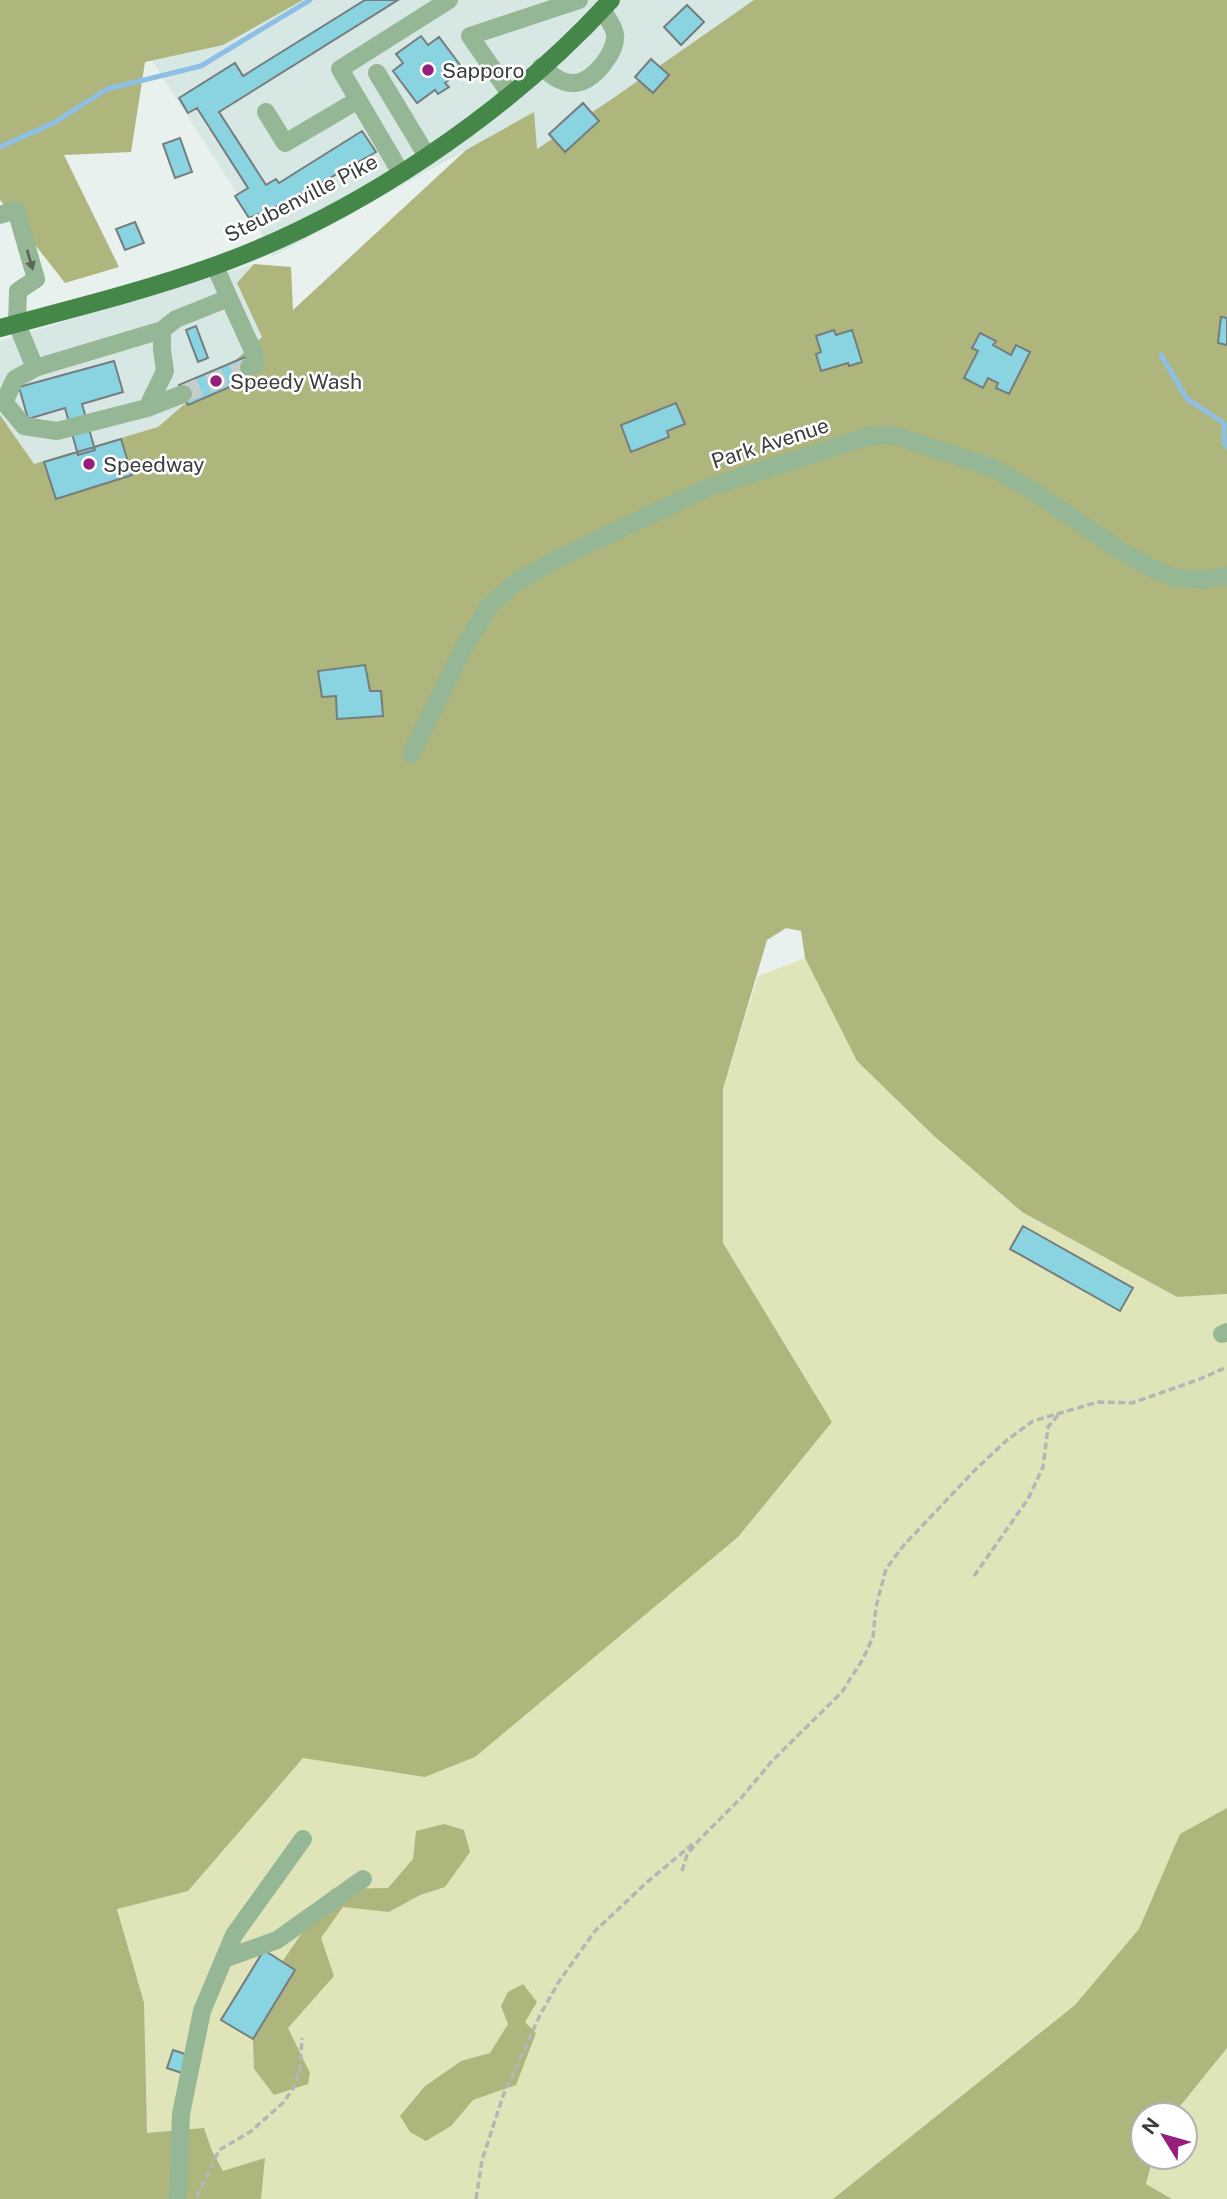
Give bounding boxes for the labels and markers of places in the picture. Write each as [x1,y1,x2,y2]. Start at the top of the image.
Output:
place label: Sapporo [442,58,524,83]
marker: Sapporo [420,62,436,78]
place label: Speedy Wash [230,369,362,394]
marker: Speedy Wash [208,373,224,389]
place label: Speedway [103,452,205,477]
marker: Speedway [81,456,97,472]

